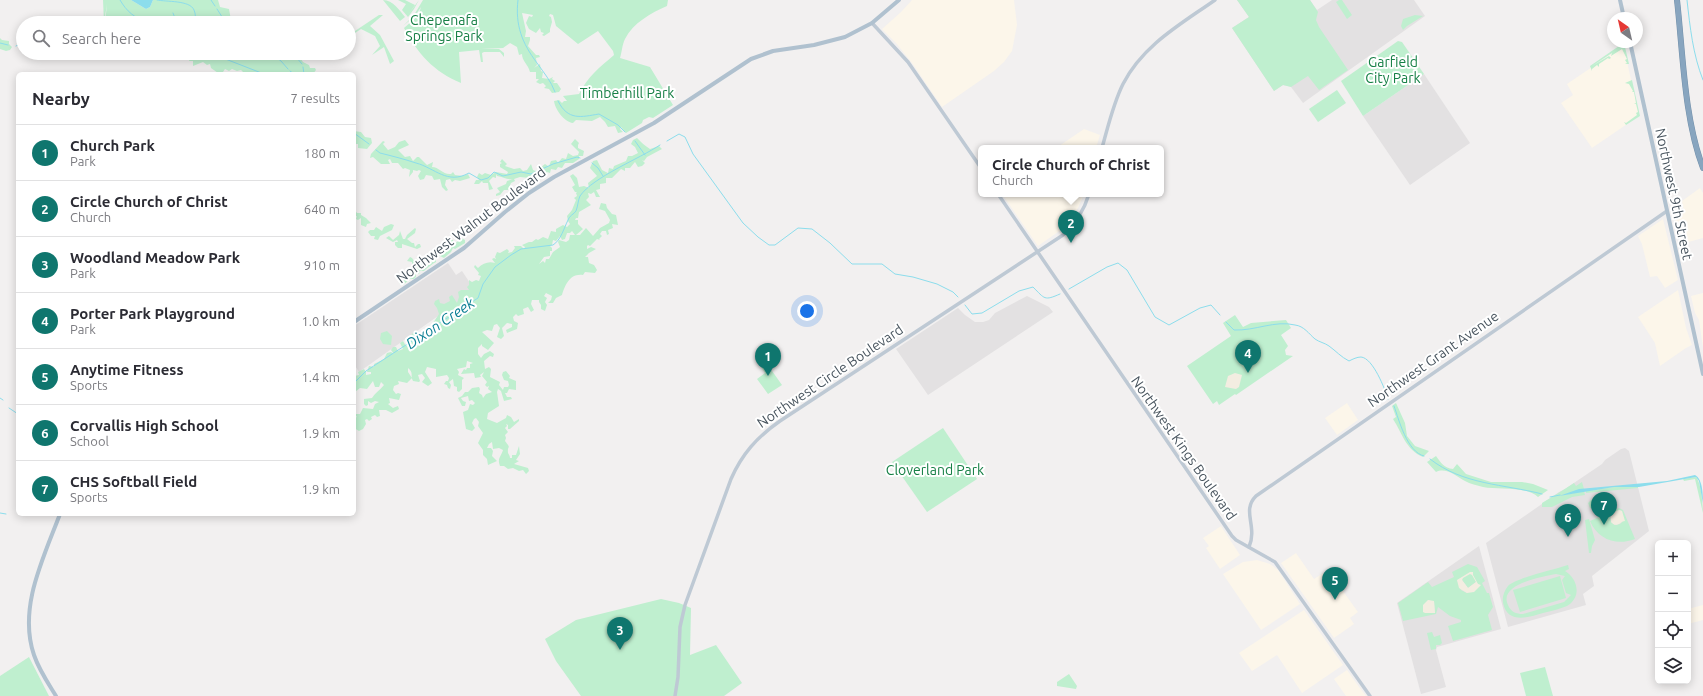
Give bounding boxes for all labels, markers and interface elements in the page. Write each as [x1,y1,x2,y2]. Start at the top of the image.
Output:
park label: Chepenafa Springs Park [405,12,483,44]
north arrow [1607,12,1643,48]
search box [16,16,356,60]
icon: search [30,27,52,49]
text: Search here [62,30,141,47]
park label: Garfield City Park [1365,54,1421,86]
park label: Timberhill Park [580,85,674,101]
text: Nearby [32,89,90,108]
text: 7 results [290,91,340,105]
street label: Northwest 9th Street [1652,127,1696,262]
text: Church Park [70,137,155,154]
popup [978,145,1164,197]
text: 1 [41,146,49,160]
text: 180 m [304,146,340,160]
text: Park [70,154,96,168]
text: Circle Church of Christ [992,156,1150,173]
street label: Northwest Walnut Boulevard [393,164,549,286]
text: Church [992,173,1033,187]
text: Circle Church of Christ [70,193,228,210]
text: 2 [41,202,49,216]
text: 640 m [304,202,340,216]
text: Church [70,210,111,224]
pin: 2 [1058,210,1084,243]
text: Woodland Meadow Park [70,249,240,266]
text: 3 [41,258,49,272]
text: 910 m [304,258,340,272]
text: Park [70,266,96,280]
water label: Dixon Creek [402,294,478,352]
your location [797,301,817,321]
text: Porter Park Playground [70,305,235,322]
street label: Northwest Grant Avenue [1365,308,1501,410]
text: 4 [41,314,49,328]
text: 1.0 km [301,314,340,328]
street label: Northwest Circle Boulevard [754,321,906,431]
text: Park [70,322,96,336]
pin: 4 [1235,340,1261,373]
pin: 1 [755,343,781,376]
text: Anytime Fitness [70,361,183,378]
text: 5 [41,370,49,384]
text: 1.4 km [301,370,340,384]
street label: Northwest Kings Boulevard [1128,373,1240,523]
text: Sports [70,378,108,392]
text: Corvallis High School [70,417,219,434]
text: 6 [41,426,49,440]
text: 1.9 km [301,426,340,440]
text: School [70,434,109,448]
park label: Cloverland Park [886,462,984,478]
text: CHS Softball Field [70,473,197,490]
text: 7 [41,482,49,496]
text: 1.9 km [301,482,340,496]
text: Sports [70,490,108,504]
pin: 7 [1591,492,1617,525]
pin: 6 [1555,504,1581,537]
map controls [1655,540,1691,684]
button: + [1655,540,1691,576]
pin: 5 [1322,567,1348,600]
button: − [1655,576,1691,612]
button: locate [1655,612,1691,648]
pin: 3 [607,617,633,650]
button: layers [1655,648,1691,684]

